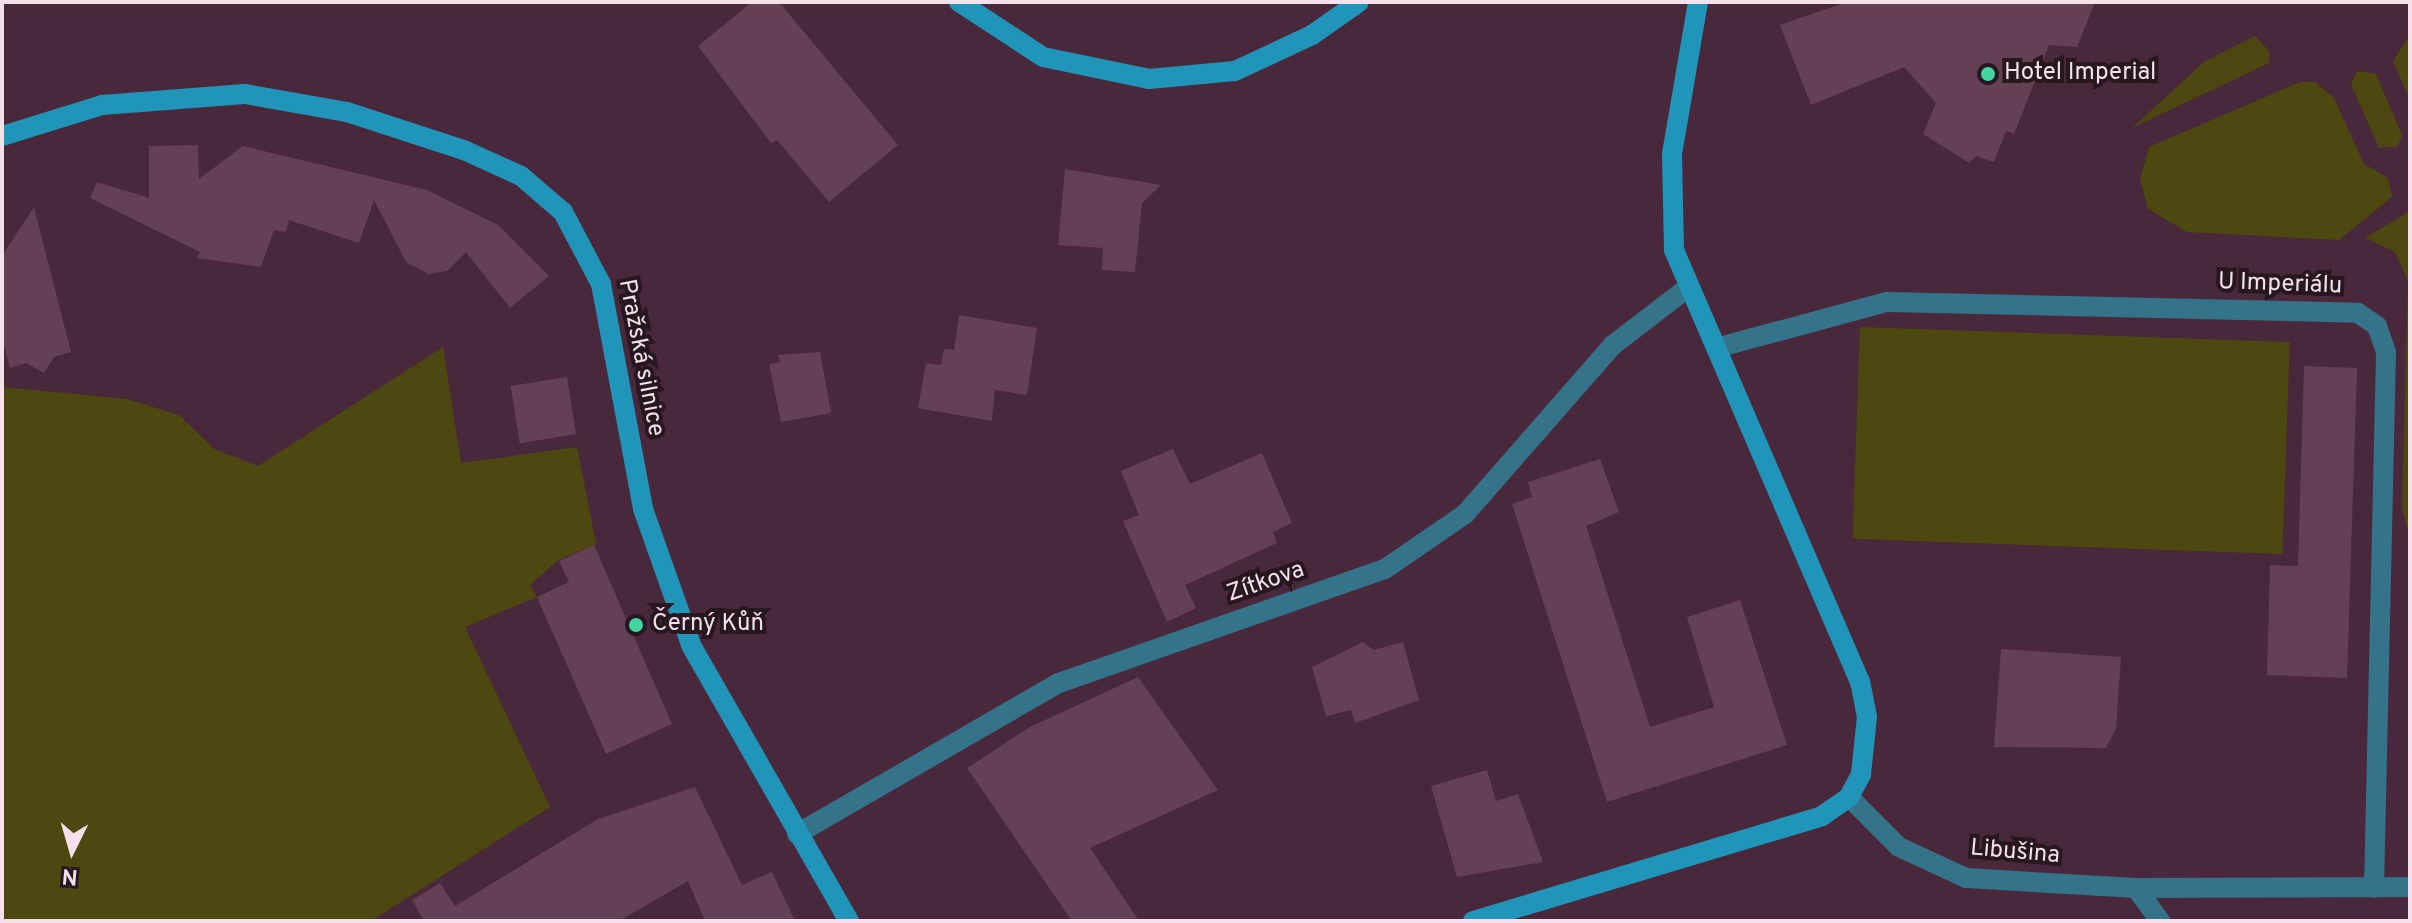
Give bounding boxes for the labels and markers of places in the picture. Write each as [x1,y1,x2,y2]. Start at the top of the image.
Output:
place label: Hotel Imperial [2004,60,2156,88]
marker: Hotel Imperial [1979,65,1997,83]
place label: Černý Kůň [652,611,764,639]
marker: Černý Kůň [627,616,645,634]

